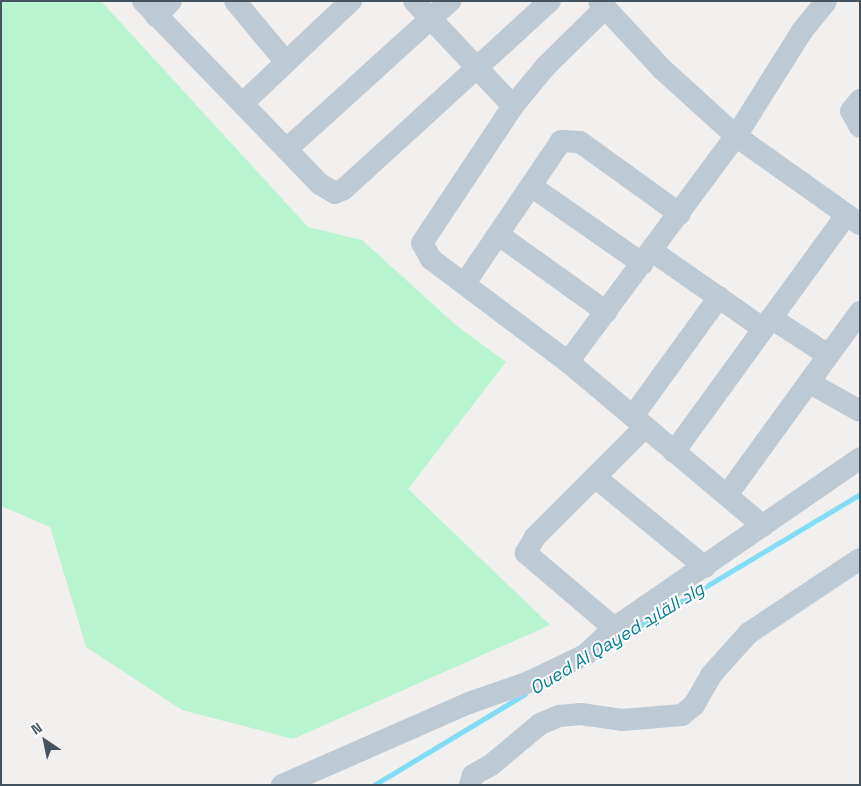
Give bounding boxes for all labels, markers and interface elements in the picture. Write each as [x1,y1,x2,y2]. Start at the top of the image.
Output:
water label: Oued Al Qayed واد القايد [526,578,708,700]
north arrow [20,716,70,766]
text: N [28,718,46,739]

